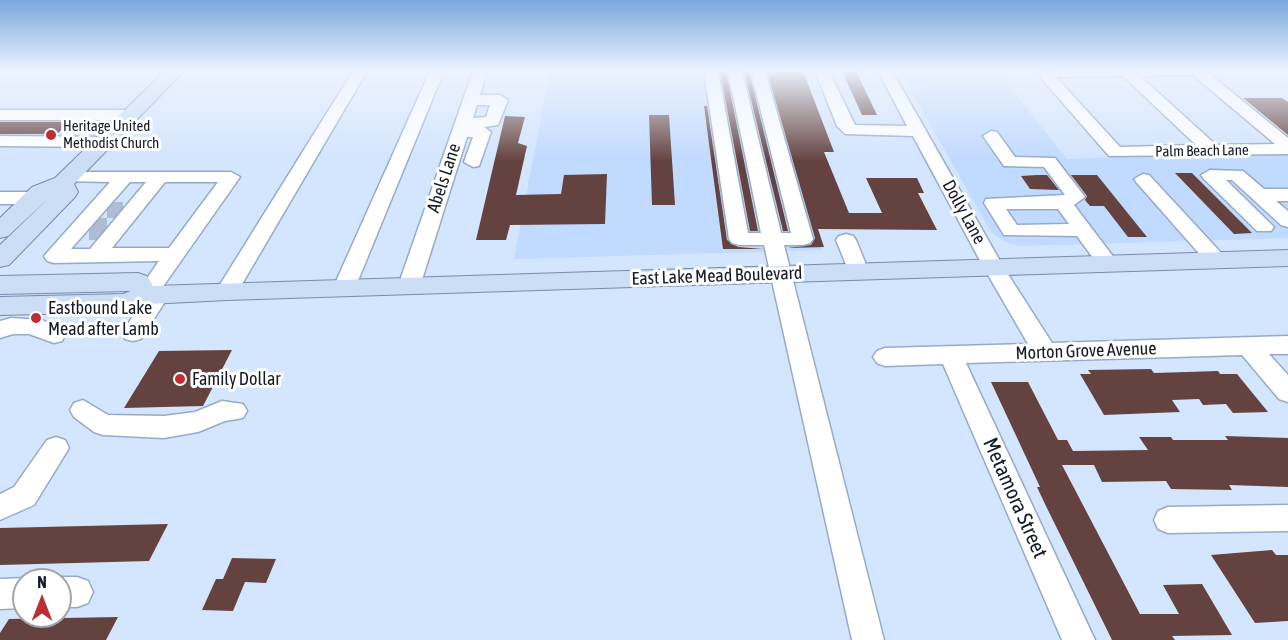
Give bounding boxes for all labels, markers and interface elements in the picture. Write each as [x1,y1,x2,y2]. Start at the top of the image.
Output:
place label: Heritage United Methodist Church [63,117,159,152]
marker: Heritage United Methodist Church [44,128,58,142]
street label: Abels Lane [423,141,465,215]
street label: Palm Beach Lane [1155,141,1249,161]
street label: Dolly Lane [938,176,990,248]
street label: East Lake Mead Boulevard [631,262,803,290]
place label: Eastbound Lake Mead after Lamb [48,297,159,340]
marker: Eastbound Lake Mead after Lamb [29,311,43,325]
street label: Morton Grove Avenue [1015,338,1157,364]
place label: Family Dollar [192,368,281,390]
marker: Family Dollar [173,372,187,386]
street label: Metamora Street [977,434,1053,562]
north arrow [12,568,72,628]
text: N [37,573,47,591]

